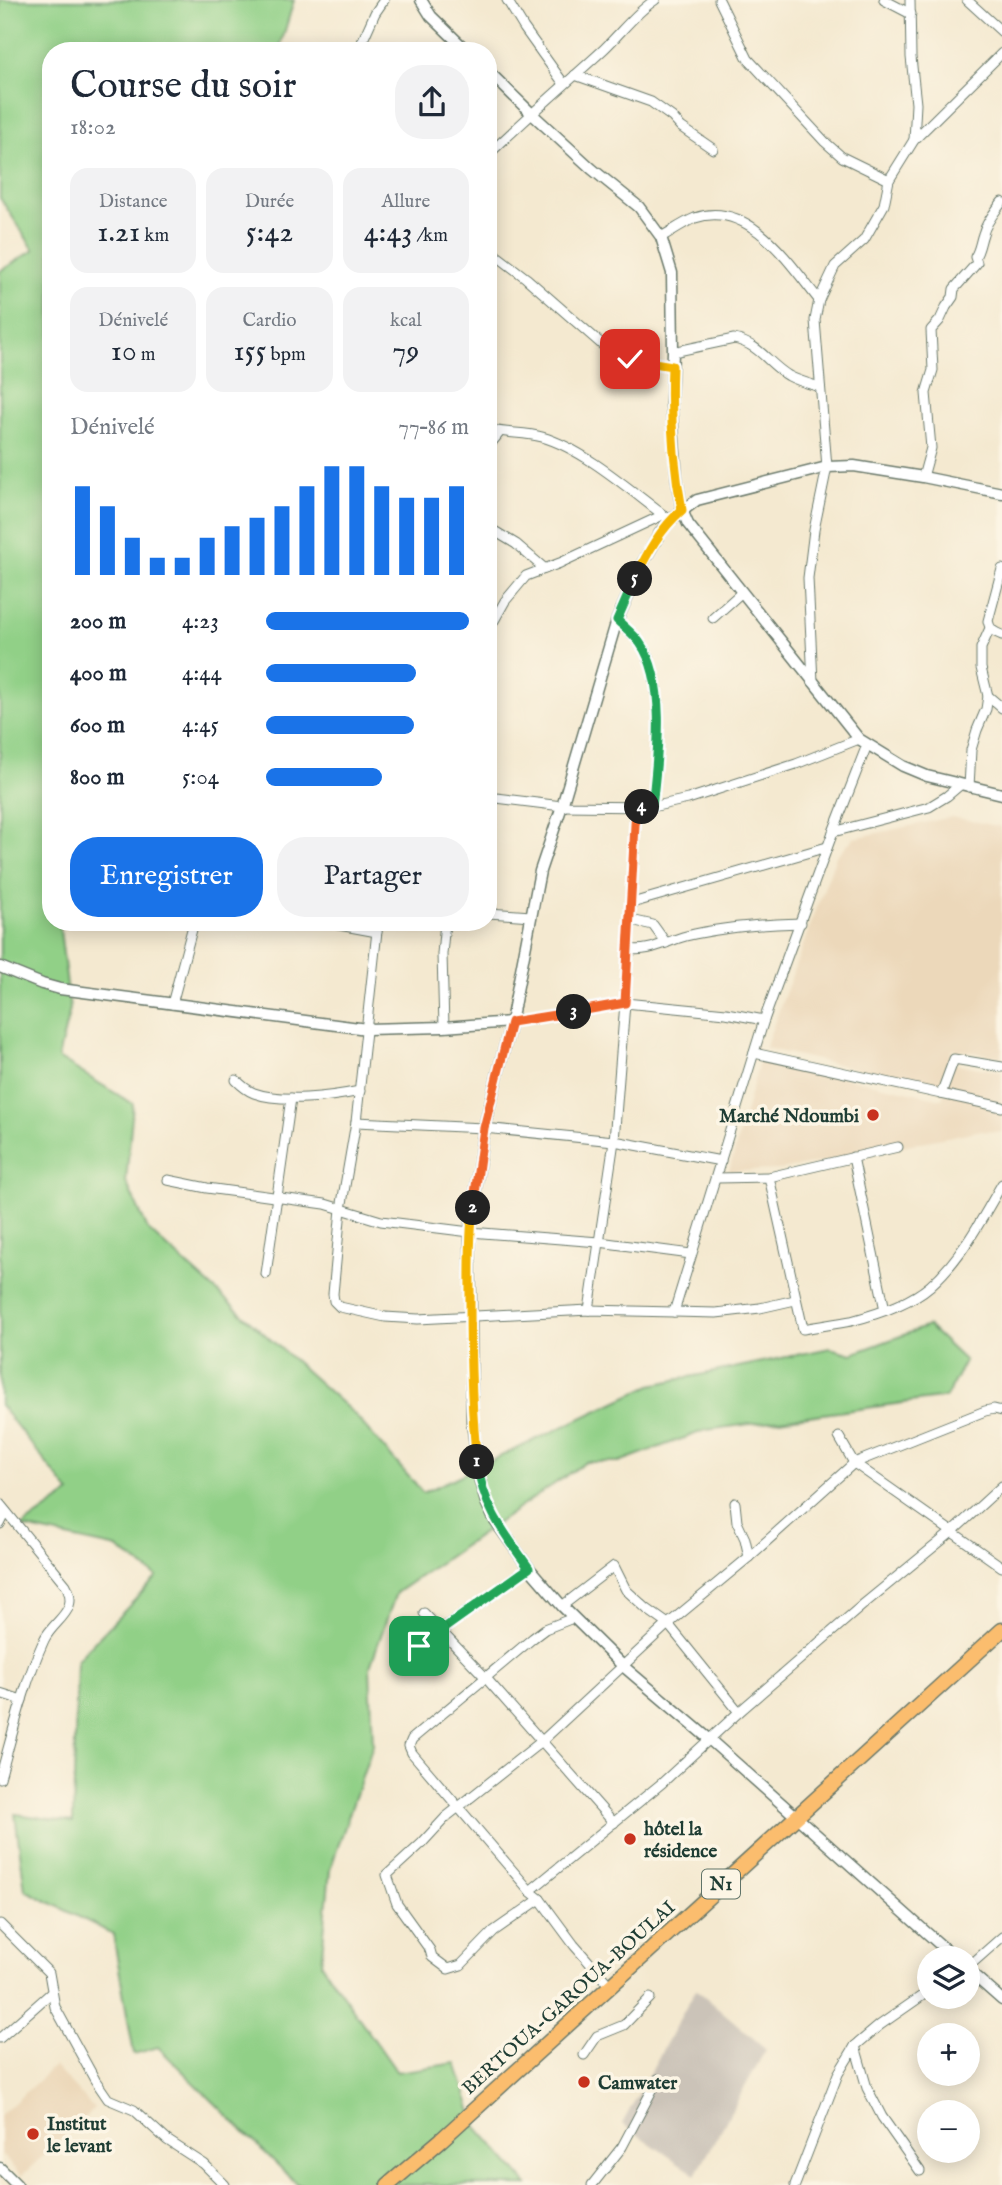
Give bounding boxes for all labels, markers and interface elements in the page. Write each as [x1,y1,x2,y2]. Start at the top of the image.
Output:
text: Course du soir [70,63,296,111]
button: share [395,65,469,139]
text: 18:02 [70,113,116,142]
text: Distance [99,190,168,214]
text: Durée [245,190,294,214]
text: Allure [381,190,430,214]
text: 1.21 [97,214,140,252]
text: 5:42 [246,214,293,252]
text: 4:43 [364,214,412,252]
text: km [140,224,169,248]
text: /km [412,224,448,248]
text: Dénivelé [98,309,168,333]
text: Cardio [242,309,297,333]
text: kcal [390,309,422,333]
pin [600,329,660,389]
text: 10 [111,333,137,371]
text: 155 [233,333,266,371]
text: 79 [392,333,419,371]
icon: check [611,340,649,378]
text: m [137,343,155,367]
text: bpm [266,343,306,367]
text: Dénivelé [70,413,155,442]
text: 77–86 m [398,413,469,442]
pin: 5 [618,562,652,596]
text: 5 [631,566,638,590]
text: 200 m [70,607,126,636]
text: 4:23 [182,607,219,636]
text: 400 m [70,659,127,688]
text: 4:44 [182,659,222,688]
text: 600 m [70,711,125,740]
text: 4:45 [182,711,219,740]
text: 800 m [70,763,124,792]
text: 5:04 [182,763,219,792]
pin: 4 [624,790,660,824]
text: 4 [637,794,646,818]
button: Enregistrer [70,837,263,917]
button: Partager [277,837,469,917]
pin: 3 [556,995,592,1030]
text: 3 [570,999,577,1023]
place label: Marché Ndoumbi [719,1105,859,1129]
marker: Marché Ndoumbi [865,1107,881,1123]
pin: 2 [456,1190,490,1226]
text: 2 [468,1195,477,1219]
pin: 1 [460,1444,494,1480]
text: 1 [473,1449,480,1473]
pin [389,1616,449,1676]
icon: arrive [400,1627,438,1665]
place label: hôtel la résidence [643,1818,718,1864]
marker: hôtel la résidence [622,1831,638,1847]
road number: N1 [702,1870,740,1898]
street label: BERTOUA-GAROUA-BOULAI [458,1896,681,2101]
map controls [917,1946,980,2163]
button: layers [917,1946,980,2009]
button: + [917,2023,980,2086]
place label: Camwater [598,2072,678,2096]
marker: Camwater [576,2074,592,2090]
button: − [917,2100,980,2163]
place label: Institut le levant [46,2113,112,2159]
marker: Institut le levant [25,2126,41,2142]

